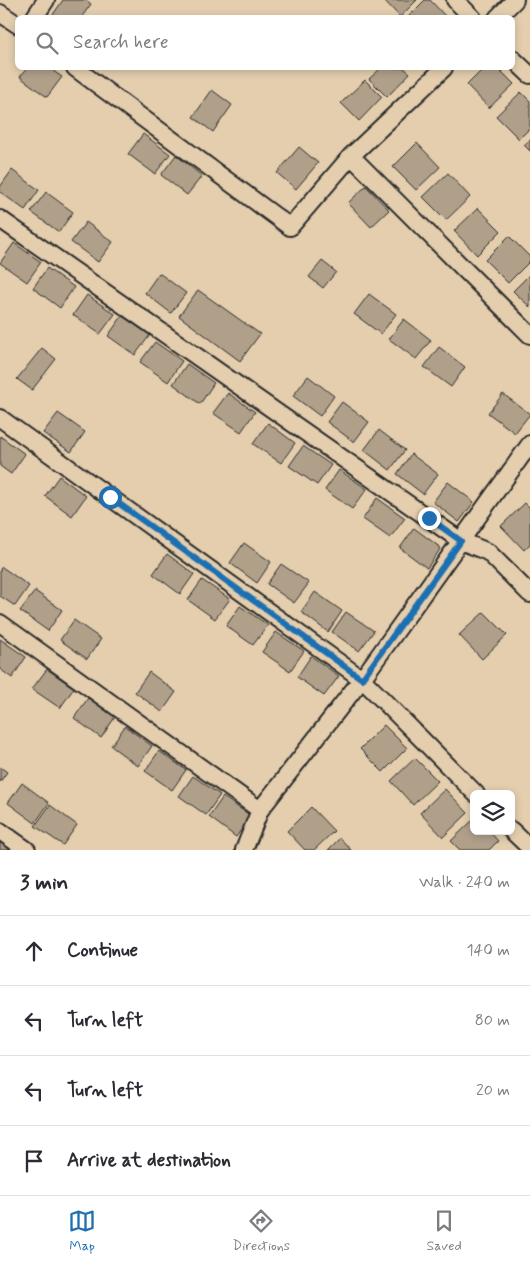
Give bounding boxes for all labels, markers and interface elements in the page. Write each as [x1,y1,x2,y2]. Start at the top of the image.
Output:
search box [15,15,515,70]
icon: search [33,29,61,57]
text: Search here [73,30,169,55]
route start [99,486,122,509]
route end [418,507,441,530]
map controls [470,790,515,835]
button: layers [470,790,515,835]
text: 3 min [20,869,68,897]
text: Walk · 240 m [419,872,510,893]
icon: ahead [20,937,48,965]
text: Continue [67,938,138,963]
text: 140 m [466,940,510,961]
icon: left [20,1007,48,1035]
text: Turn left [67,1008,143,1033]
text: 80 m [475,1010,510,1031]
icon: left [20,1077,48,1105]
text: Turn left [67,1078,143,1103]
text: 20 m [476,1080,510,1101]
icon: arrive [20,1147,48,1175]
text: Arrive at destination [67,1148,231,1173]
tab: Map [68,1207,96,1255]
tab: Directions [233,1207,290,1255]
tab: Saved [426,1207,462,1255]

